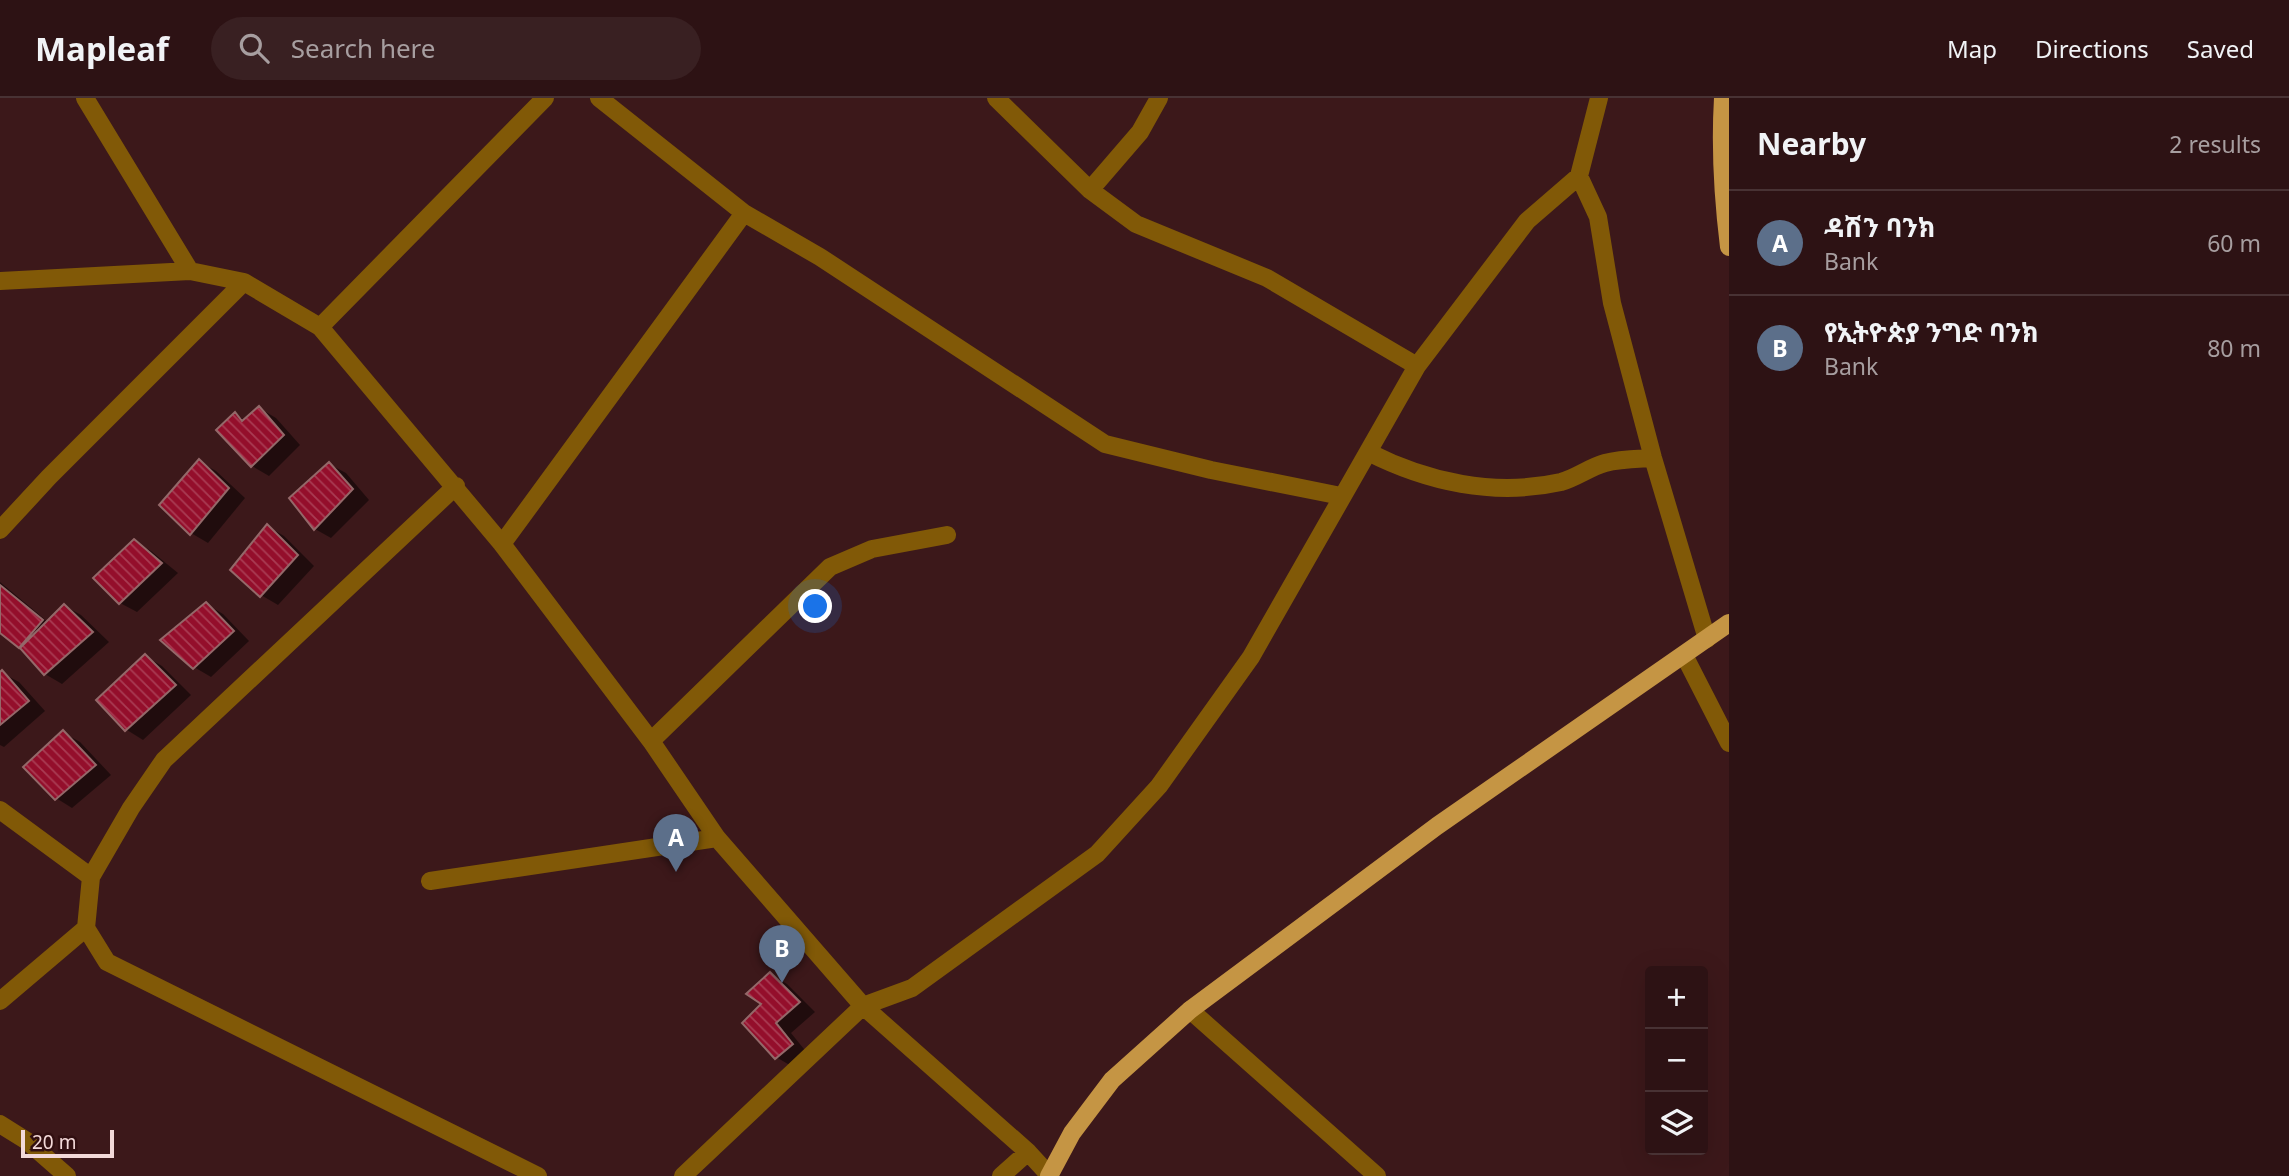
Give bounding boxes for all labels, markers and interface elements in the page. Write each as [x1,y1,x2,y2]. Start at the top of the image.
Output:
search box [211,17,701,80]
text: Mapleaf [35,26,169,71]
icon: search [235,29,273,67]
text: Search here [291,30,436,66]
text: Map [1947,32,1997,65]
text: Directions [2035,32,2149,65]
text: Saved [2187,32,2254,65]
text: Nearby [1757,123,1866,164]
text: 2 results [2169,128,2261,160]
text: ዳሽን ባንክ [1824,209,1936,245]
text: A [1772,227,1788,259]
text: 60 m [2207,227,2261,259]
text: Bank [1824,245,1878,277]
text: የኢትዮጵያ ንግድ ባንክ [1824,314,2039,350]
text: B [1772,332,1788,364]
text: 80 m [2207,332,2261,364]
text: Bank [1824,350,1878,382]
your location [798,589,832,623]
pin: A [653,814,699,872]
pin: B [759,925,805,983]
map controls [1645,966,1708,1155]
button: + [1645,966,1708,1029]
button: − [1645,1029,1708,1092]
button: layers [1645,1092,1708,1155]
scale bar [21,1127,114,1159]
text: 20 m [32,1129,76,1155]

